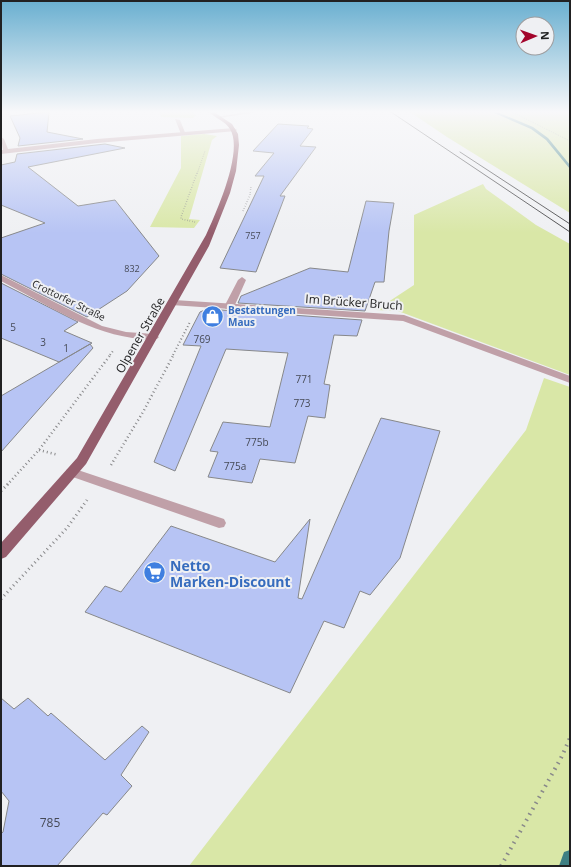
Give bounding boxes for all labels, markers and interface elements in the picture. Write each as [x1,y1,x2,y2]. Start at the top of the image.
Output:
north arrow [515,16,555,56]
text: N [538,31,553,40]
house number: 757 [245,229,261,242]
house number: 832 [124,262,140,275]
street label: Crottorfer Straße [30,276,108,324]
street label: Im Brücker Bruch [305,290,403,314]
street label: Olpener Straße [111,294,169,376]
shop icon: Bestattungen Maus [199,303,225,329]
place label: Bestattungen Maus [228,303,296,329]
house number: 5 [10,320,16,334]
house number: 769 [193,332,211,346]
house number: 3 [40,335,46,349]
house number: 1 [63,341,69,355]
house number: 771 [295,372,313,386]
house number: 773 [293,396,311,410]
house number: 775b [245,435,269,449]
house number: 775a [224,459,246,473]
place label: Netto Marken-Discount [170,556,291,591]
supermarket icon: Netto Marken-Discount [142,560,168,586]
house number: 785 [40,814,60,831]

